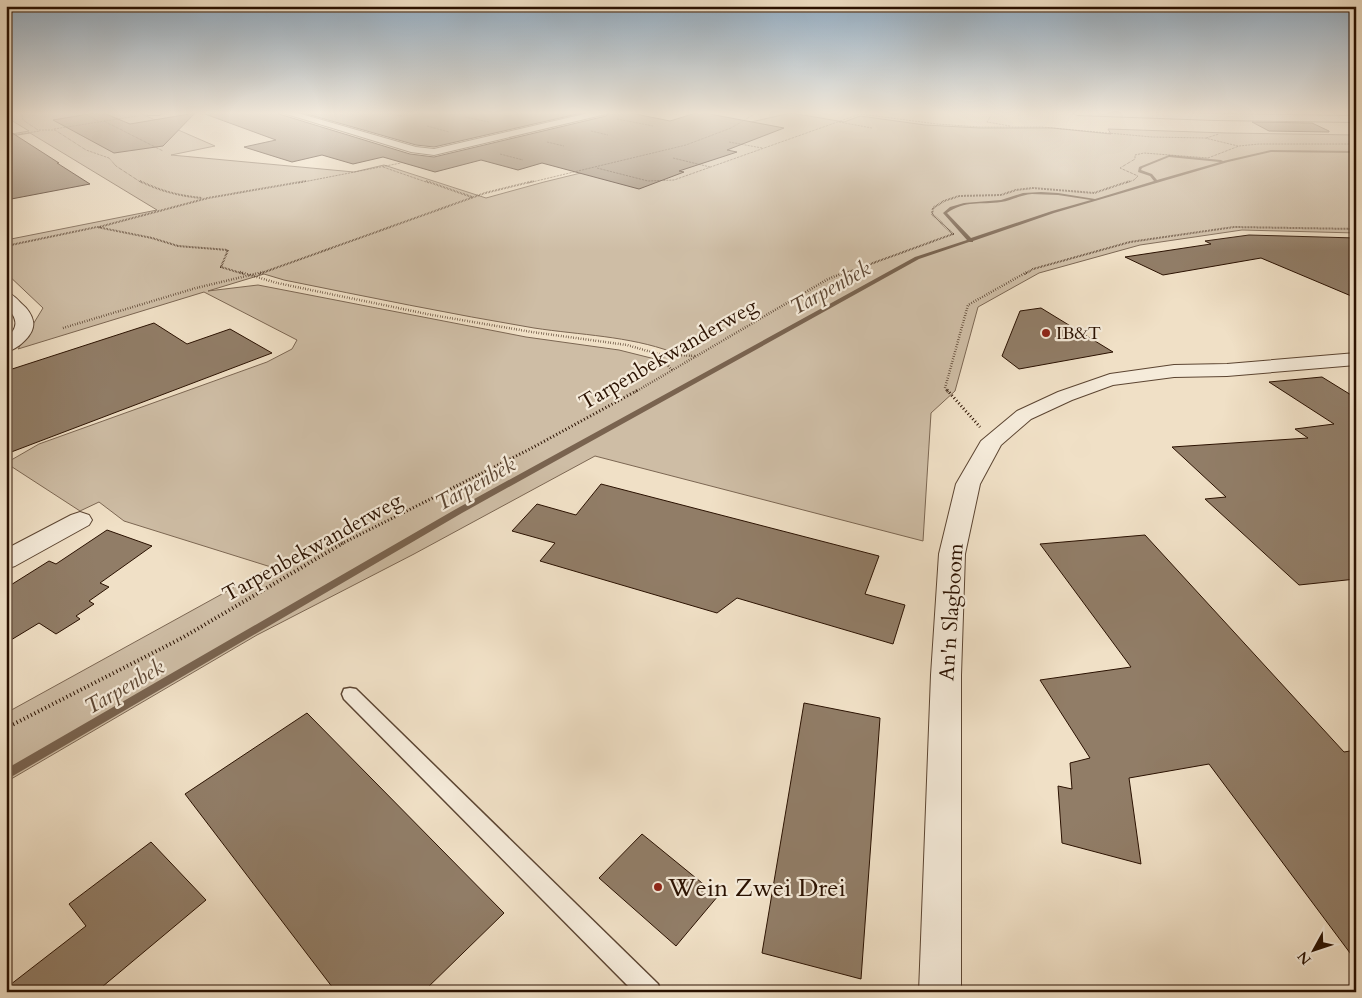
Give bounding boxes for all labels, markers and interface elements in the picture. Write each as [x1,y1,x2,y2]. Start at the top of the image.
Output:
water label: Tarpenbek [785,253,876,322]
street label: Tarpenbekwanderweg [574,291,763,417]
place label: IB&T [1056,321,1101,346]
marker: IB&T [1040,327,1052,339]
water label: Tarpenbek [430,449,521,518]
street label: Tarpenbekwanderweg [217,486,407,609]
street label: An'n Slagboom [932,542,971,682]
water label: Tarpenbek [79,652,170,722]
place label: Wein Zwei Drei [667,871,846,905]
marker: Wein Zwei Drei [652,881,664,893]
north arrow [1290,926,1340,976]
text: N [1293,947,1316,969]

